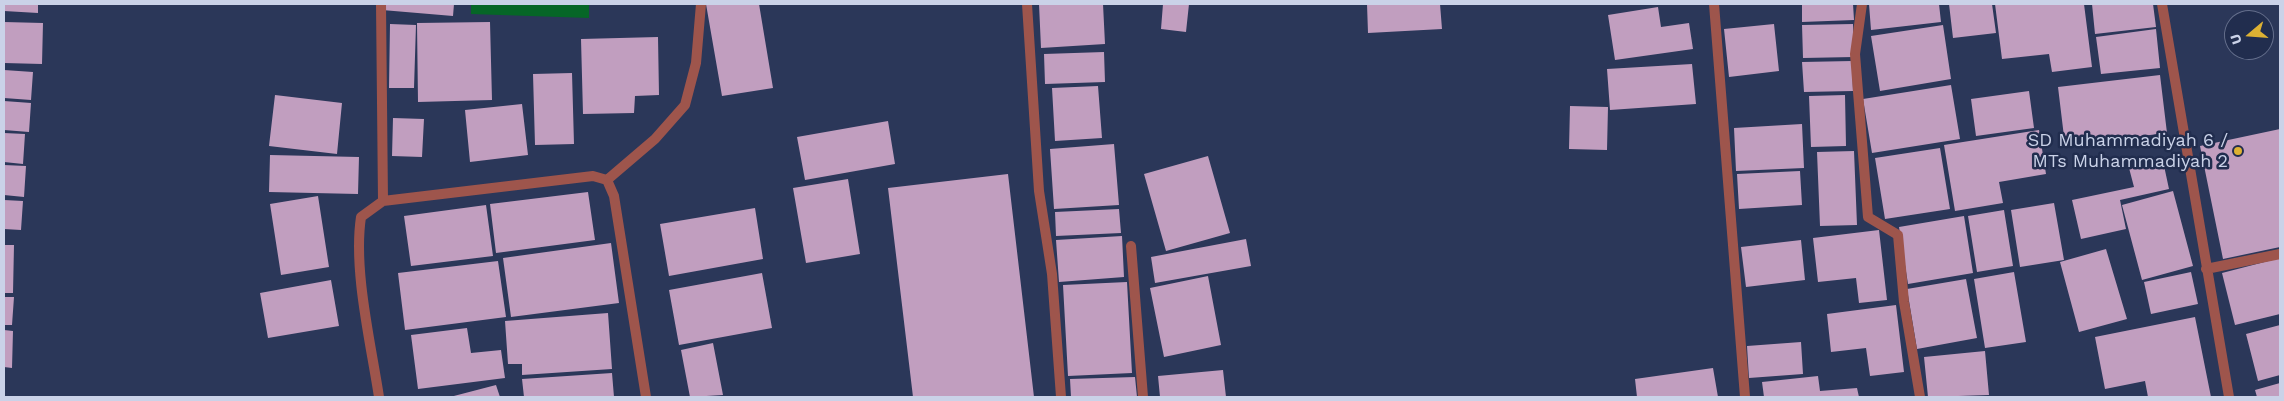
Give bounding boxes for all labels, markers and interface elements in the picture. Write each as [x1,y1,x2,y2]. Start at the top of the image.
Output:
north arrow [2224,10,2274,60]
text: U [2227,32,2245,47]
place label: SD Muhammadiyah 6 / MTs Muhammadiyah 2 [2028,130,2228,172]
marker: SD Muhammadiyah 6 / MTs Muhammadiyah 2 [2232,145,2244,157]

